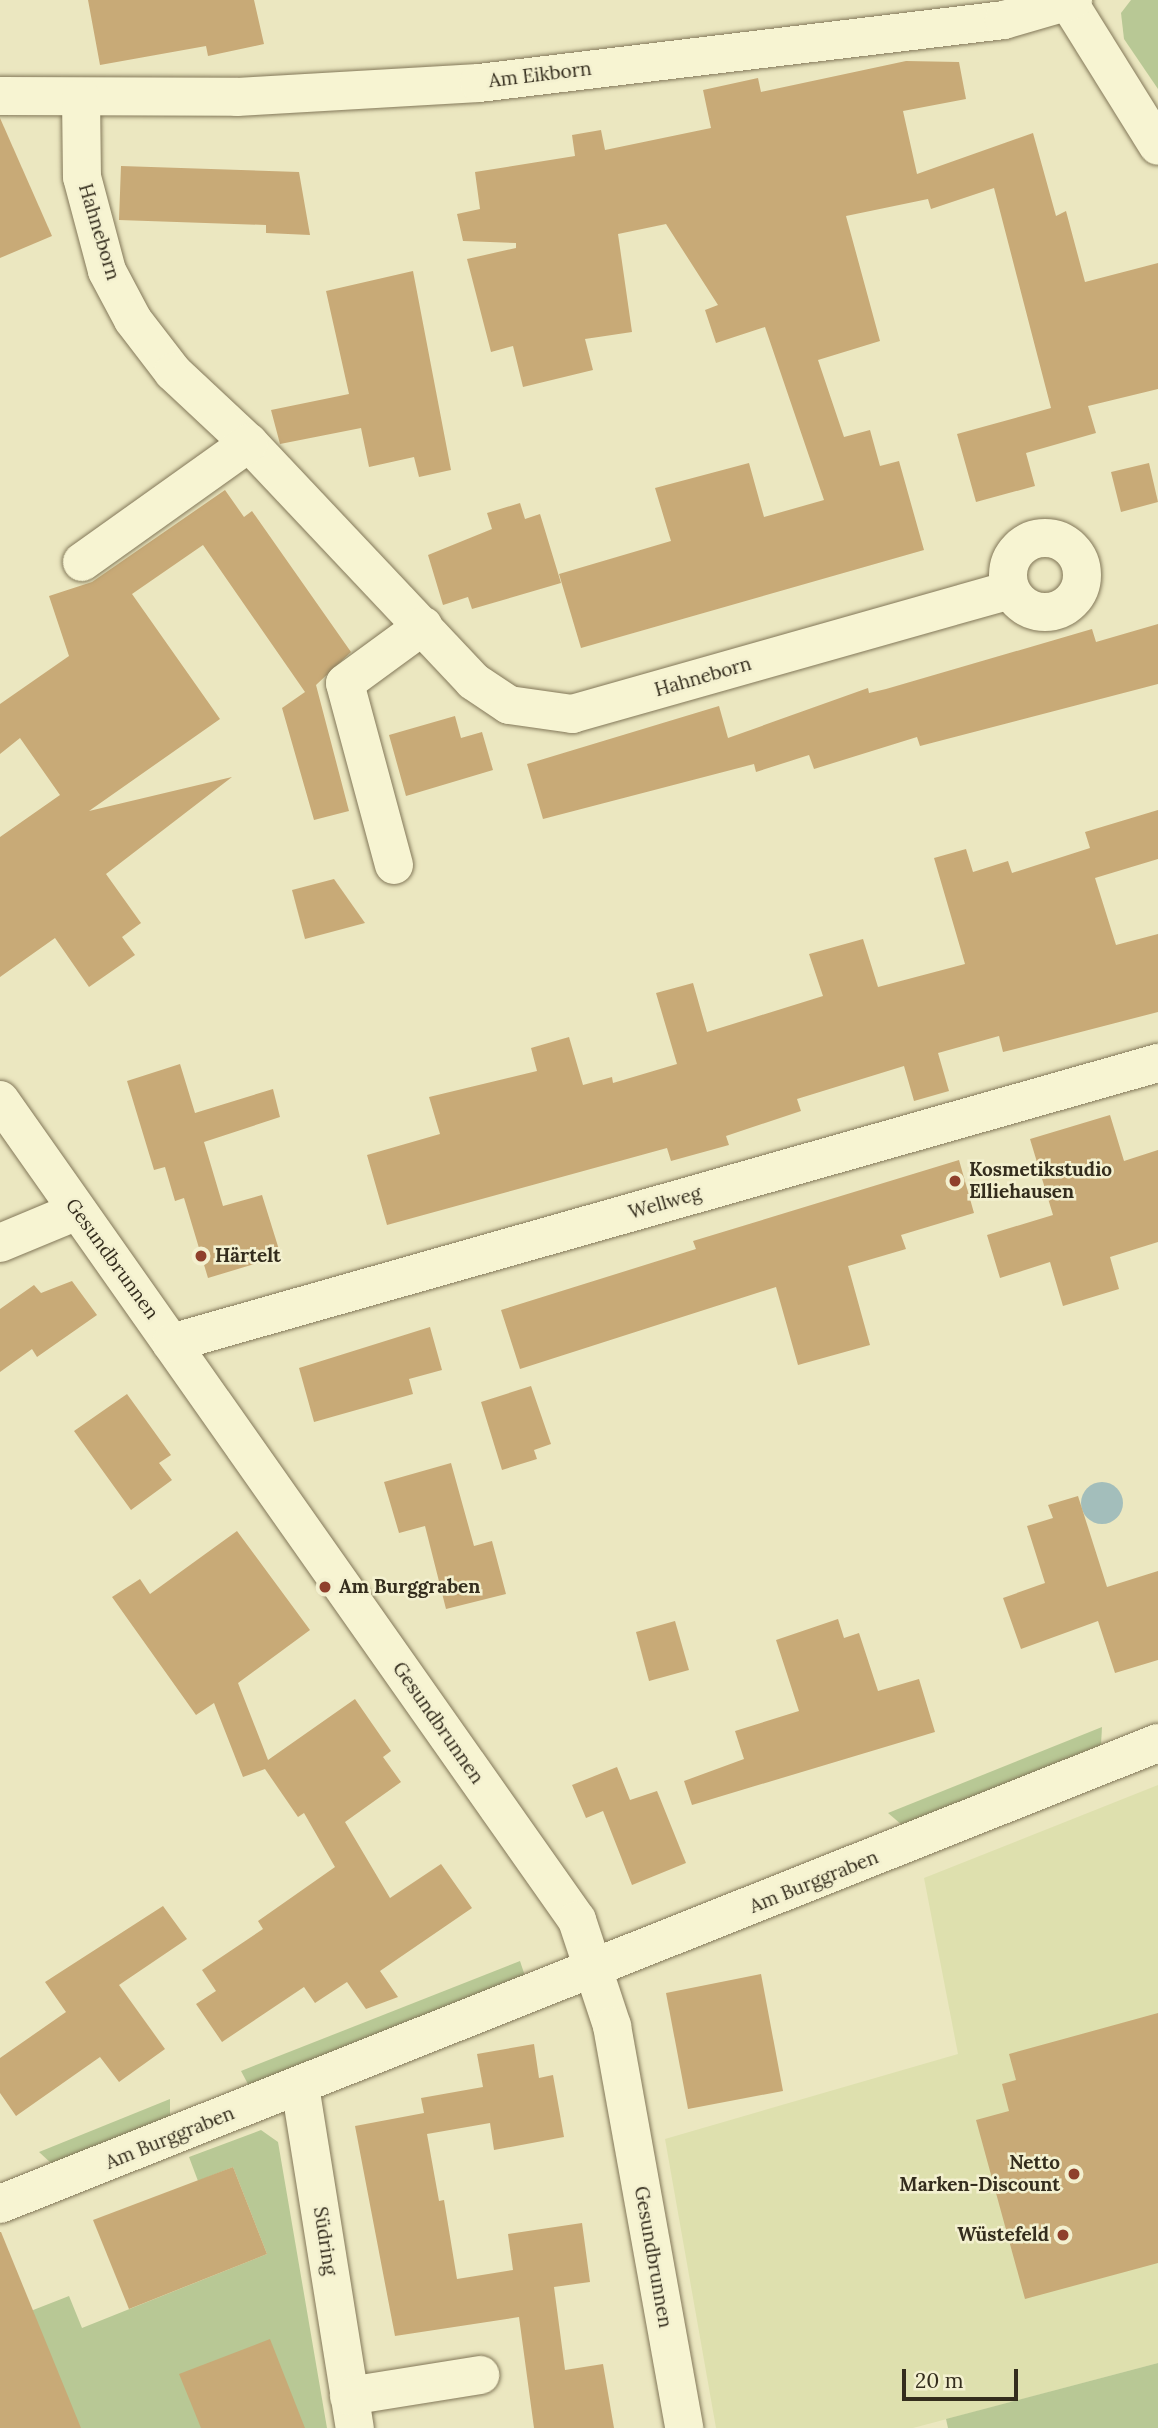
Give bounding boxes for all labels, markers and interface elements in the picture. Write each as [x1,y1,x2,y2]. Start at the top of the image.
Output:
street label: Am Eikborn [487,57,593,93]
street label: Hahneborn [74,181,124,283]
street label: Hahneborn [652,652,754,702]
place label: Kosmetikstudio Elliehausen [969,1159,1112,1203]
marker: Kosmetikstudio Elliehausen [947,1173,963,1189]
street label: Wellweg [626,1182,704,1224]
street label: Gesundbrunnen [61,1194,163,1324]
place label: Härtelt [215,1245,281,1267]
marker: Härtelt [193,1248,209,1264]
place label: Am Burggraben [339,1576,480,1598]
marker: Am Burggraben [317,1579,333,1595]
street label: Gesundbrunnen [388,1658,488,1788]
street label: Am Burggraben [746,1846,882,1918]
street label: Am Burggraben [102,2102,238,2174]
place label: Netto Marken-Discount [899,2152,1060,2196]
marker: Netto Marken-Discount [1066,2166,1082,2182]
street label: Gesundbrunnen [629,2184,677,2330]
street label: Südring [308,2205,342,2277]
place label: Wüstefeld [957,2224,1049,2246]
marker: Wüstefeld [1055,2227,1071,2243]
scale bar [906,2354,1021,2398]
text: 20 m [915,2367,964,2394]

